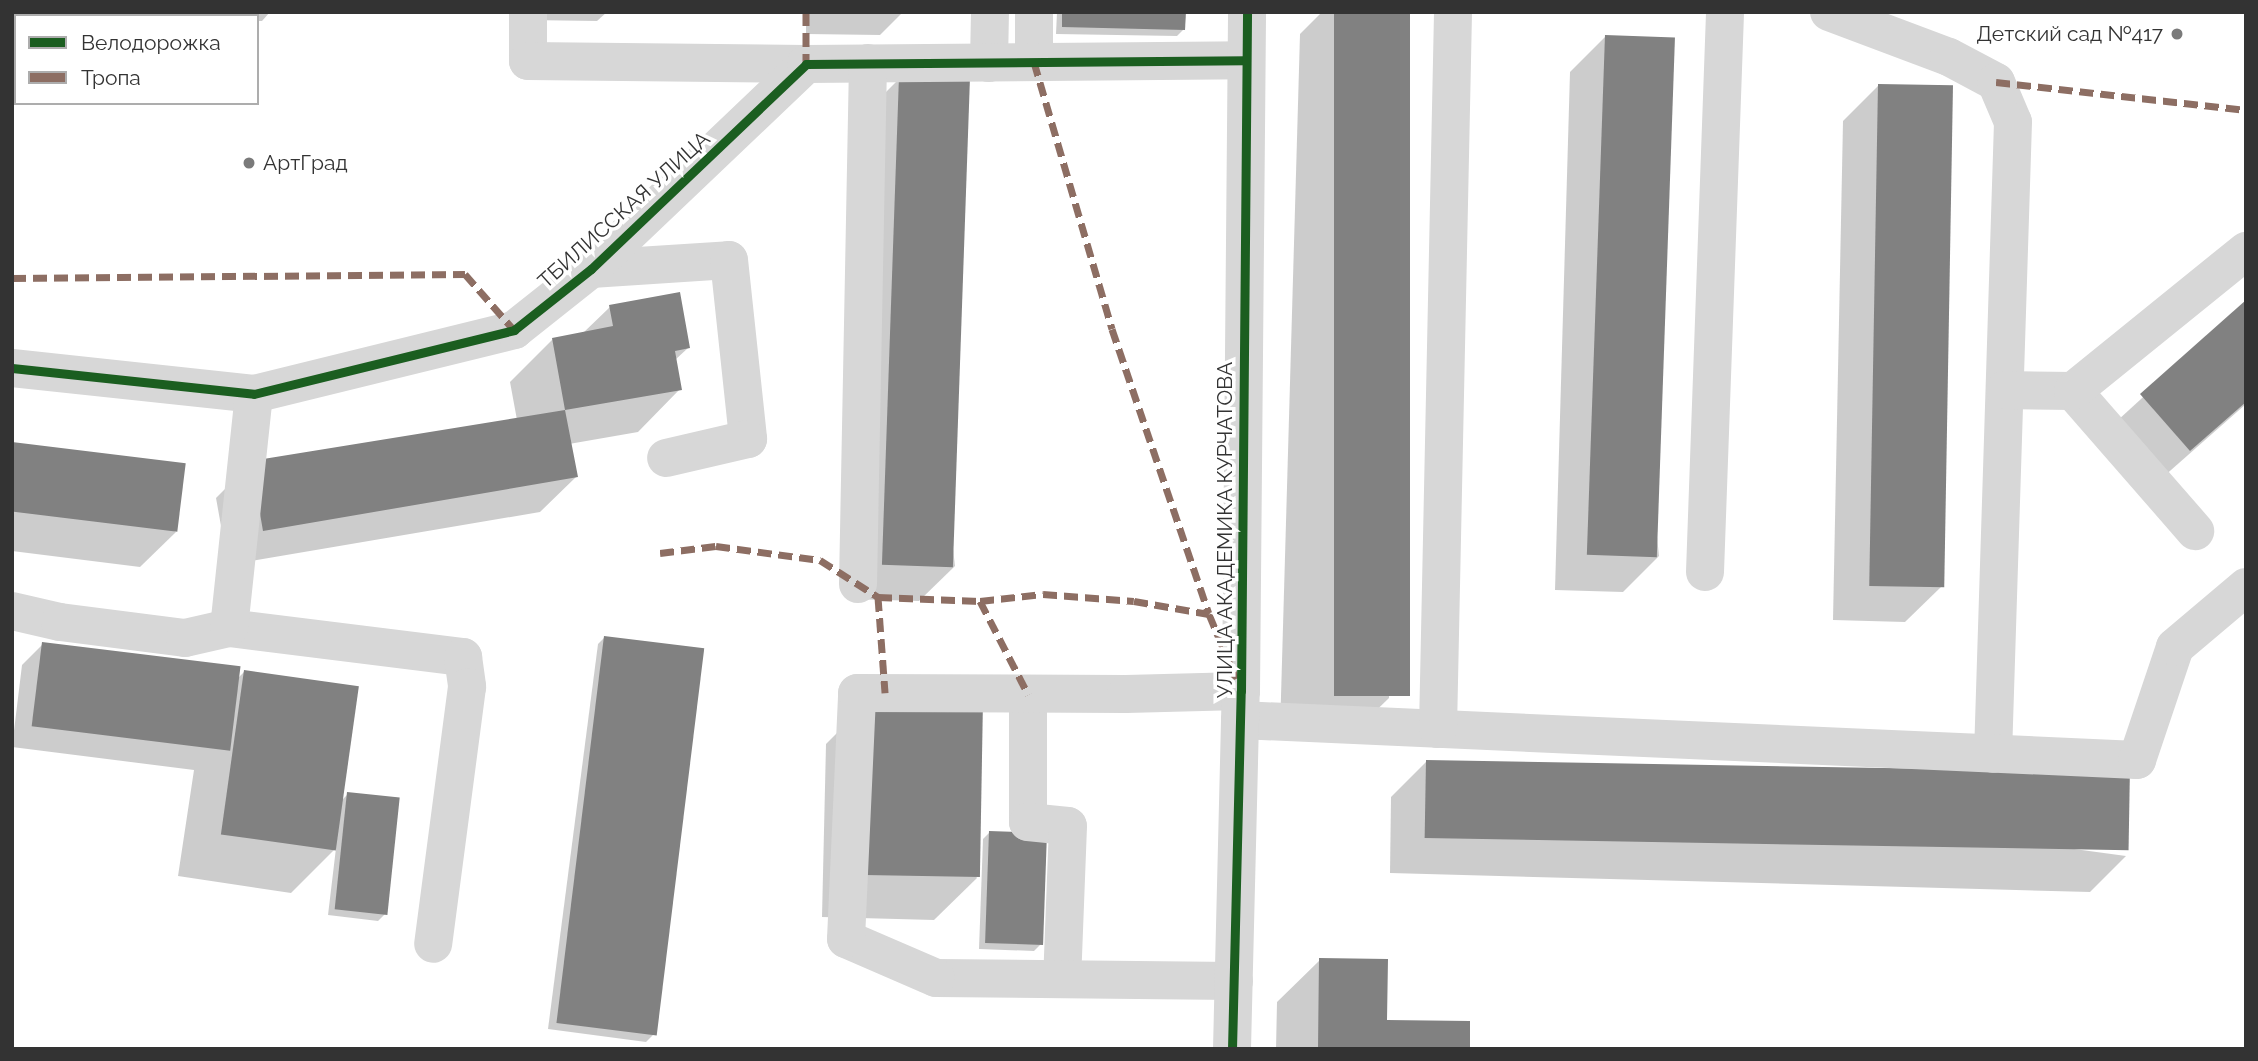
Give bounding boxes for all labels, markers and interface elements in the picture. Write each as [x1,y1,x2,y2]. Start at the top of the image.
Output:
legend [14,14,259,105]
place label: Детский сад №417 [1976,21,2163,47]
marker: Детский сад №417 [2169,26,2185,42]
text: Велодорожка [81,30,221,55]
text: Тропа [81,65,141,90]
street label: ТБИЛИССКАЯ УЛИЦА [533,126,715,294]
place label: АртГрад [263,150,348,176]
marker: АртГрад [241,155,257,171]
street label: УЛИЦА АКАДЕМИКА КУРЧАТОВА [1212,361,1238,699]

